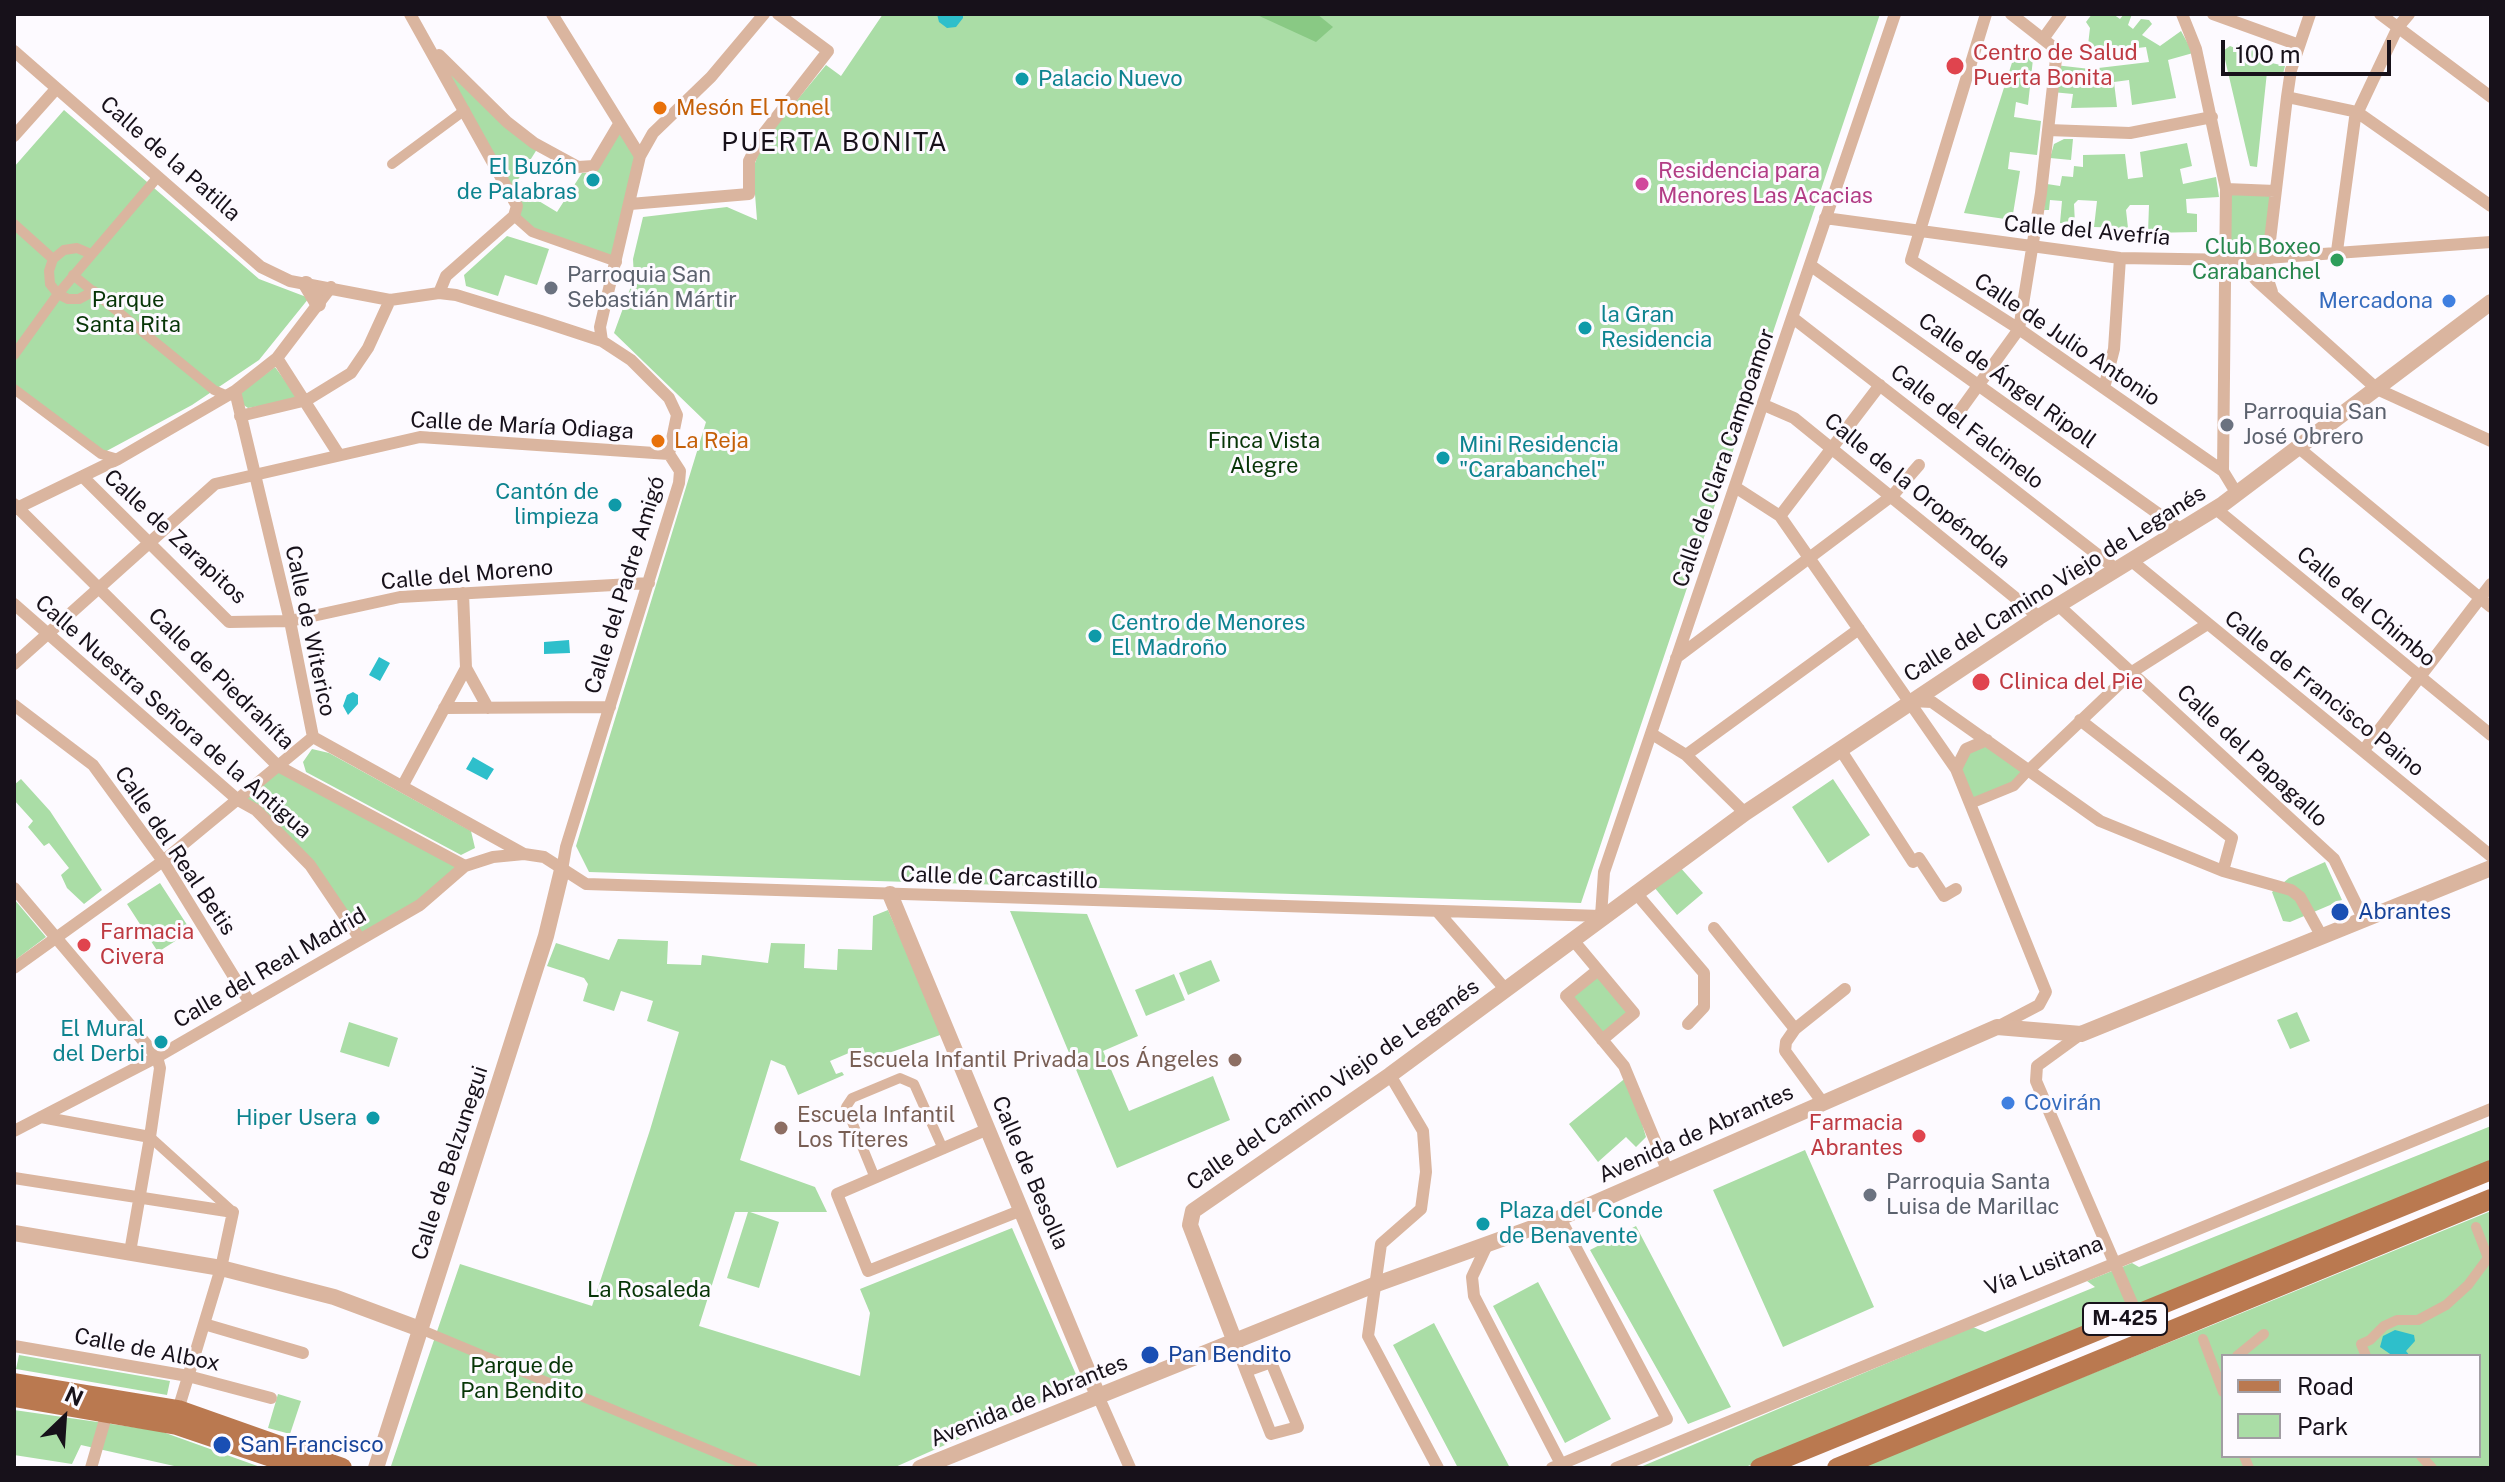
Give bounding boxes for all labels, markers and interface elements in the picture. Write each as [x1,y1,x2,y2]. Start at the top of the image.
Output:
scale bar [2225,24,2395,74]
place label: Centro de Salud Puerta Bonita [1973,40,2138,92]
text: 100 m [2235,40,2301,68]
marker: Centro de Salud Puerta Bonita [1944,55,1966,77]
place label: Palacio Nuevo [1038,66,1183,92]
marker: Palacio Nuevo [1013,70,1031,88]
street label: Calle de la Patilla [95,91,245,227]
place label: Mesón El Tonel [676,95,831,121]
marker: Mesón El Tonel [651,99,669,117]
district label: PUERTA BONITA [721,127,949,159]
place label: El Buzón de Palabras [457,154,577,206]
place label: Residencia para Menores Las Acacias [1658,158,1873,210]
marker: El Buzón de Palabras [584,171,602,189]
marker: Residencia para Menores Las Acacias [1633,175,1651,193]
street label: Calle del Avefría [2003,211,2171,251]
place label: Club Boxeo Carabanchel [2192,234,2321,286]
marker: Club Boxeo Carabanchel [2328,251,2346,269]
place label: Parroquia San Sebastián Mártir [567,262,737,314]
street label: Calle de Julio Antonio [1969,268,2165,412]
marker: Parroquia San Sebastián Mártir [542,279,560,297]
park label: Parque Santa Rita [75,287,181,338]
place label: Mercadona [2318,288,2433,314]
marker: Mercadona [2440,292,2458,310]
place label: la Gran Residencia [1601,302,1712,354]
street label: Calle de Ángel Ripoll [1913,308,2101,454]
marker: la Gran Residencia [1576,319,1594,337]
street label: Calle de Clara Campoamor [1667,325,1781,591]
street label: Calle del Falcinelo [1885,359,2049,495]
place label: Parroquia San José Obrero [2243,399,2387,450]
street label: Calle de María Odiaga [410,407,634,445]
street label: Calle de la Oropéndola [1819,408,2015,574]
marker: Parroquia San José Obrero [2218,416,2236,434]
place label: La Reja [674,428,749,454]
park label: Finca Vista Alegre [1208,428,1320,480]
marker: La Reja [649,432,667,450]
place label: Mini Residencia "Carabanchel" [1459,432,1619,484]
marker: Mini Residencia "Carabanchel" [1434,449,1452,467]
street label: Calle de Zarapitos [98,464,252,610]
street label: Calle del Padre Amigó [579,473,671,697]
place label: Cantón de limpieza [495,479,599,530]
street label: Calle del Camino Viejo de Leganés [1899,480,2211,688]
marker: Cantón de limpieza [606,496,624,514]
street label: Calle del Chimbo [2291,541,2441,673]
street label: Calle de Witerico [279,543,341,719]
street label: Calle del Moreno [380,554,554,596]
street label: Calle Nuestra Señora de la Antigua [29,590,317,844]
street label: Calle de Piedrahíta [143,603,299,755]
street label: Calle de Francisco Paino [2219,605,2429,783]
place label: Centro de Menores El Madroño [1111,610,1305,662]
marker: Centro de Menores El Madroño [1086,627,1104,645]
place label: Clinica del Pie [1999,669,2143,695]
marker: Clinica del Pie [1970,671,1992,693]
street label: Calle del Papagallo [2171,679,2333,833]
street label: Calle del Real Betis [109,762,241,940]
street label: Calle de Carcastillo [900,861,1098,895]
place label: Abrantes [2358,899,2451,925]
marker: Abrantes [2329,901,2351,923]
street label: Calle del Real Madrid [169,902,371,1034]
place label: Farmacia Civera [100,919,194,970]
marker: Farmacia Civera [75,936,93,954]
street label: Calle del Camino Viejo de Leganés [1182,974,1484,1196]
place label: El Mural del Derbi [53,1016,145,1068]
marker: El Mural del Derbi [152,1033,170,1051]
place label: Escuela Infantil Privada Los Ángeles [849,1047,1219,1073]
marker: Escuela Infantil Privada Los Ángeles [1226,1051,1244,1069]
street label: Calle de Belzunegui [406,1063,494,1263]
street label: Avenida de Abrantes [1595,1079,1797,1189]
place label: Covirán [2024,1090,2101,1116]
street label: Calle de Besolla [986,1092,1074,1254]
marker: Covirán [1999,1094,2017,1112]
place label: Escuela Infantil Los Títeres [797,1102,955,1154]
place label: Hiper Usera [236,1105,357,1131]
marker: Hiper Usera [364,1109,382,1127]
place label: Farmacia Abrantes [1809,1110,1903,1162]
marker: Escuela Infantil Los Títeres [772,1119,790,1137]
marker: Farmacia Abrantes [1910,1127,1928,1145]
place label: Parroquia Santa Luisa de Marillac [1886,1169,2060,1220]
marker: Parroquia Santa Luisa de Marillac [1861,1186,1879,1204]
place label: Plaza del Conde de Benavente [1499,1198,1663,1250]
marker: Plaza del Conde de Benavente [1474,1215,1492,1233]
street label: Vía Lusitana [1981,1230,2107,1302]
park label: La Rosaleda [587,1277,711,1303]
road number: M-425 [2083,1303,2167,1335]
street label: Calle de Albox [72,1323,222,1377]
place label: Pan Bendito [1168,1342,1291,1368]
marker: Pan Bendito [1139,1344,1161,1366]
street label: Avenida de Abrantes [926,1349,1132,1453]
park label: Parque de Pan Bendito [460,1353,584,1404]
legend [2221,1354,2481,1458]
text: Road [2297,1372,2354,1400]
north arrow [24,1378,104,1458]
text: N [61,1381,87,1412]
text: Park [2297,1412,2348,1440]
place label: San Francisco [240,1432,384,1458]
marker: San Francisco [211,1434,233,1456]

